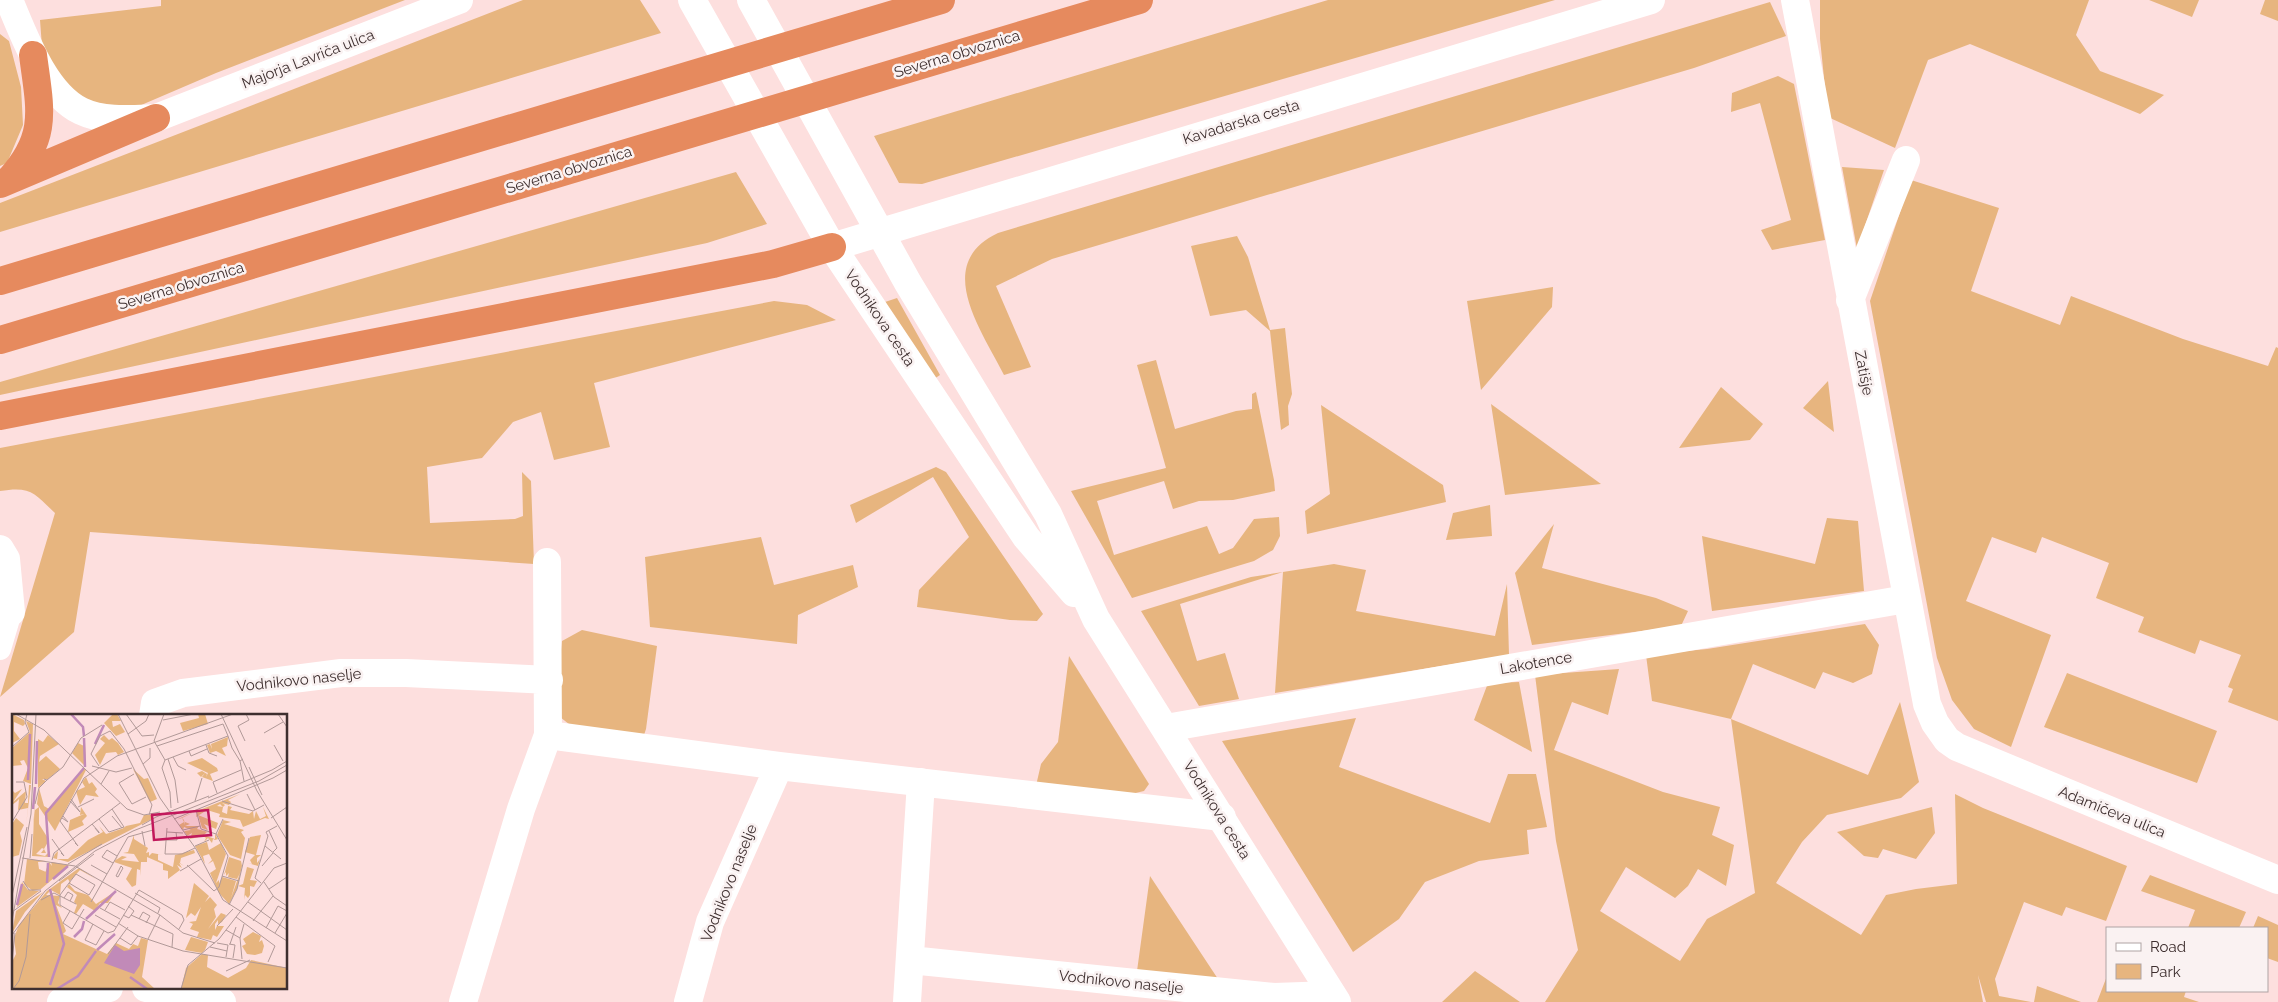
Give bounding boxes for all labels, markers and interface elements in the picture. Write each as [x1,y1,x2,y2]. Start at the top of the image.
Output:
street label: Majorja Lavriča ulica [239,25,377,93]
street label: Severna obvoznica [892,26,1022,82]
street label: Kavadarska cesta [1181,96,1301,148]
street label: Severna obvoznica [504,142,634,198]
street label: Severna obvoznica [116,258,246,314]
street label: Vodnikova cesta [841,266,919,370]
street label: Zatišje [1851,349,1877,397]
street label: Lakotence [1499,648,1574,678]
street label: Vodnikovo naselje [236,664,362,696]
inset map [12,714,288,990]
street label: Vodnikova cesta [1179,757,1255,863]
street label: Adamičeva ulica [2056,782,2168,842]
street label: Vodnikovo naselje [697,821,761,944]
legend [2106,927,2268,992]
text: Road [2150,938,2186,956]
text: Park [2150,963,2181,981]
street label: Vodnikovo naselje [1058,966,1184,998]

